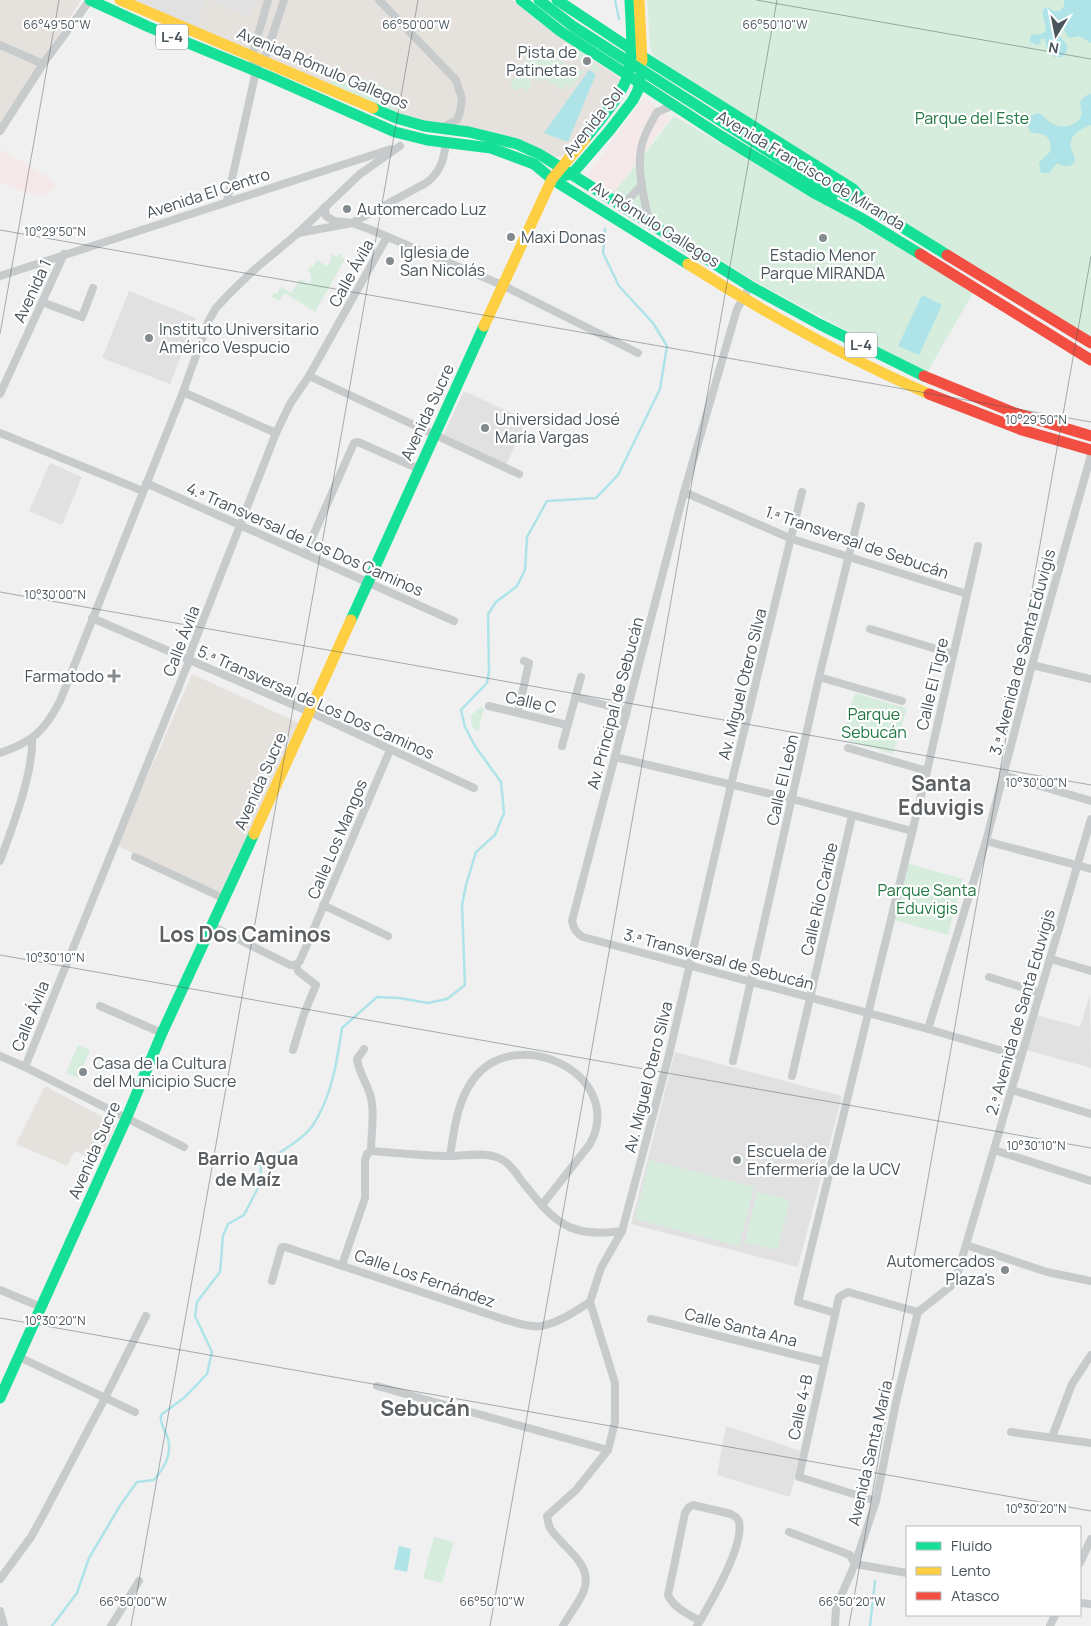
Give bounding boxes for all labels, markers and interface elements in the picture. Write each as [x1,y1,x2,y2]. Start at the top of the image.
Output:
north arrow [1031,10,1081,60]
text: 66°49'50"W [23,16,91,33]
text: 66°50'00"W [382,16,451,33]
text: 66°50'10"W [742,16,808,33]
street label: Avenida Rómulo Gallegos [234,22,412,114]
road number: L-4 [156,24,188,50]
text: N [1047,38,1060,59]
place label: Pista de Patinetas [506,41,577,81]
marker: Pista de Patinetas [581,55,593,67]
street label: Avenida Sol [558,82,628,162]
street label: Avenida Francisco de Miranda [713,105,909,235]
park label: Parque del Este [915,107,1029,129]
street label: Avenida El Centro [143,163,273,223]
street label: Av. Rómulo Gallegos [588,176,724,272]
place label: Automercado Luz [357,198,487,220]
marker: Automercado Luz [341,203,353,215]
text: 10°29'50"N [24,223,86,240]
place label: Maxi Donas [521,226,606,248]
marker: Maxi Donas [505,231,517,243]
marker: Estadio Menor Parque MIRANDA [817,232,829,244]
street label: Calle Ávila [323,235,379,311]
place label: Iglesia de San Nicolás [400,241,485,281]
place label: Estadio Menor Parque MIRANDA [761,244,885,284]
marker: Iglesia de San Nicolás [384,255,396,267]
street label: Avenida 1 [8,256,56,326]
place label: Instituto Universitario Américo Vespucio [159,318,319,358]
marker: Instituto Universitario Américo Vespucio [143,332,155,344]
road number: L-4 [845,332,877,358]
street label: Avenida Sucre [395,360,459,464]
place label: Universidad José María Vargas [495,408,620,448]
text: 10°29'50"N [1005,411,1067,428]
marker: Universidad José María Vargas [479,422,491,434]
street label: 4.ª Transversal de Los Dos Caminos [183,477,427,601]
street label: 1.ª Transversal de Sebucán [762,500,952,584]
street label: 3.ª Avenida de Santa Eduvigis [984,546,1060,758]
text: 10°30'00"N [24,586,86,603]
street label: Calle Ávila [157,602,205,680]
street label: Av. Miguel Otero Silva [713,606,771,762]
street label: Av. Principal de Sebucán [581,615,649,791]
street label: Calle El Tigre [911,636,953,732]
street label: 5.ª Transversal de Los Dos Caminos [194,640,438,764]
place label: Farmatodo [25,665,104,687]
marker: Farmatodo [108,670,120,682]
street label: Calle C [503,685,559,719]
park label: Parque Sebucán [841,703,907,743]
street label: Avenida Sucre [229,729,291,833]
street label: Calle El Leòn [761,732,803,828]
district label: Santa Eduvigis [898,769,984,821]
text: 10°30'00"N [1005,774,1067,791]
street label: Calle Los Mangos [302,776,372,902]
street label: Calle Río Caribe [795,840,843,958]
park label: Parque Santa Eduvigis [877,879,977,919]
street label: 2.ª Avenida de Santa Eduvigis [980,907,1060,1117]
district label: Los Dos Caminos [159,920,331,948]
street label: 3.ª Transversal de Sebucán [621,923,817,995]
text: 10°30'10"N [26,949,84,966]
street label: Calle Ávila [6,977,54,1055]
street label: Av. Miguel Otero Silva [619,999,677,1155]
place label: Casa de la Cultura del Municipio Sucre [93,1052,236,1092]
marker: Casa de la Cultura del Municipio Sucre [77,1066,89,1078]
street label: Avenida Sucre [63,1098,125,1202]
text: 10°30'10"N [1007,1137,1065,1154]
place label: Escuela de Enfermería de la UCV [747,1140,901,1180]
district label: Barrio Agua de Maíz [198,1146,298,1191]
marker: Escuela de Enfermería de la UCV [731,1154,743,1166]
street label: Calle Los Fernández [352,1244,498,1312]
place label: Automercados Plaza's [886,1250,995,1290]
marker: Automercados Plaza's [999,1264,1011,1276]
street label: Calle Santa Ana [682,1302,800,1352]
text: 10°30'20"N [25,1312,86,1329]
street label: Calle 4-B [782,1372,818,1442]
street label: Avenida Santa María [843,1378,897,1528]
district label: Sebucán [380,1394,470,1422]
text: 10°30'20"N [1006,1500,1067,1517]
legend [906,1526,1081,1616]
text: Fluido [951,1535,992,1556]
text: Lento [951,1560,991,1581]
text: Atasco [951,1585,999,1606]
text: 66°50'00"W [99,1593,168,1610]
text: 66°50'10"W [459,1593,525,1610]
text: 66°50'20"W [818,1593,886,1610]

